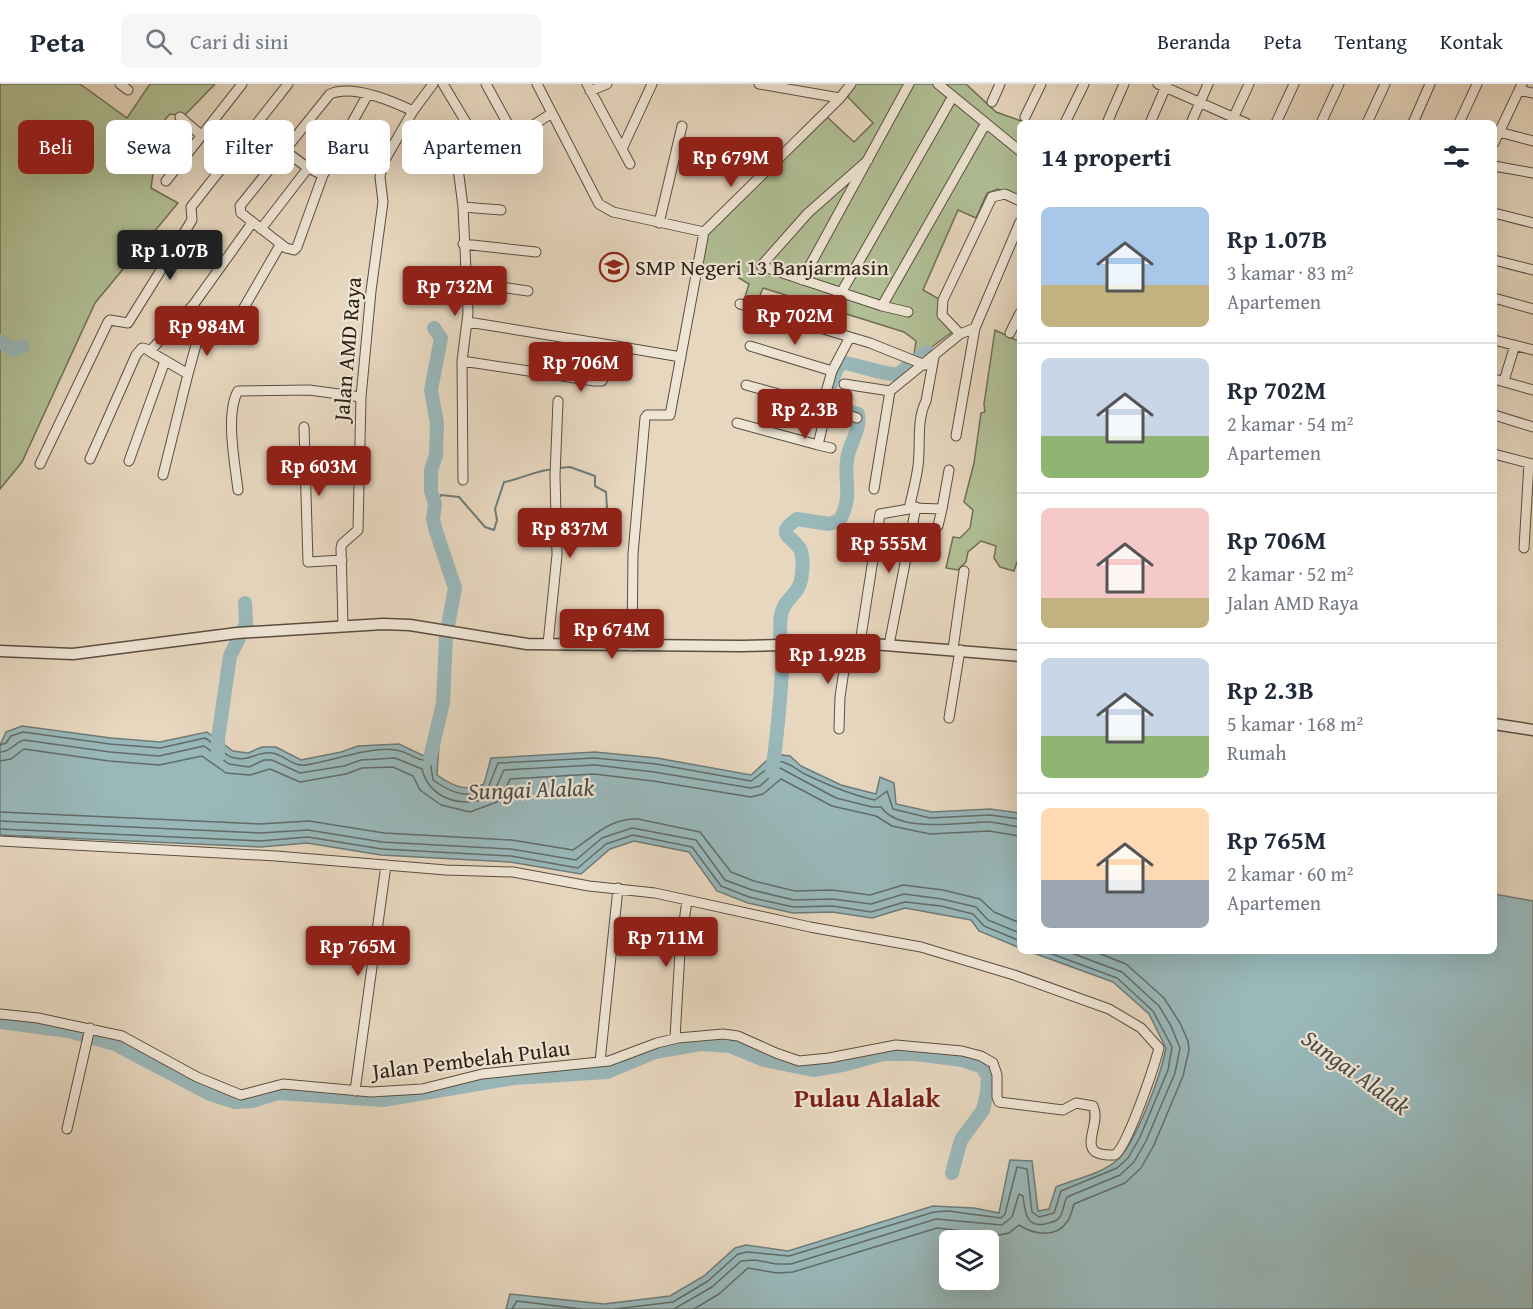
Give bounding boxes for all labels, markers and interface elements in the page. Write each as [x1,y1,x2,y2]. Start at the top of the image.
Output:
search box [121,14,541,68]
text: Peta [30,21,85,62]
icon: search [142,25,175,58]
text: Cari di sini [190,25,289,57]
text: Beranda [1157,26,1230,57]
text: Peta [1263,26,1302,57]
text: Tentang [1335,26,1407,57]
text: Kontak [1440,26,1503,57]
chip: Beli [18,120,94,174]
chip: Sewa [106,120,192,174]
chip: Filter [204,120,294,174]
chip: Baru [306,120,390,174]
chip: Apartemen [402,120,543,174]
pin: Rp 679M [676,137,786,188]
text: 14 properti [1041,137,1171,176]
icon: filters [1440,140,1473,173]
text: Rp 679M [693,142,769,171]
text: Rp 1.07B [1227,219,1327,258]
pin: Rp 1.07B [108,230,232,281]
icon: home [1089,231,1161,303]
text: Rp 1.07B [131,235,209,264]
school or university icon: SMP Negeri 13 Banjarmasin [598,251,630,283]
place label: SMP Negeri 13 Banjarmasin [635,251,889,283]
text: 3 kamar · 83 m² [1227,258,1354,287]
pin: Rp 732M [400,266,510,317]
text: Rp 732M [417,271,493,300]
street label: Jalan AMD Raya [324,275,369,425]
text: Apartemen [1227,287,1321,316]
pin: Rp 702M [740,295,850,346]
text: Rp 702M [757,300,833,329]
pin: Rp 984M [152,306,262,357]
text: Rp 984M [169,311,245,340]
pin: Rp 706M [526,342,636,393]
text: Rp 706M [543,347,619,376]
text: Rp 702M [1227,370,1326,409]
icon: home [1089,382,1161,454]
pin: Rp 2.3B [750,389,860,440]
text: Rp 2.3B [772,394,838,423]
text: 2 kamar · 54 m² [1227,409,1354,438]
text: Apartemen [1227,438,1321,467]
pin: Rp 603M [264,446,374,497]
text: Rp 603M [281,451,357,480]
pin: Rp 837M [515,508,625,559]
text: Rp 837M [532,513,608,542]
text: Rp 706M [1227,520,1326,559]
pin: Rp 555M [834,523,944,574]
text: Rp 555M [851,528,927,557]
icon: home [1089,532,1161,604]
text: 2 kamar · 52 m² [1227,559,1354,588]
text: Jalan AMD Raya [1227,588,1359,617]
pin: Rp 674M [557,609,667,660]
text: Rp 674M [574,614,650,643]
pin: Rp 1.92B [766,634,890,685]
text: Rp 1.92B [789,639,867,668]
text: Rp 2.3B [1227,670,1314,709]
icon: home [1089,682,1161,754]
text: 5 kamar · 168 m² [1227,709,1363,738]
text: Rumah [1227,738,1286,767]
water label: Sungai Alalak [467,769,595,809]
text: Rp 765M [1227,820,1326,859]
icon: home [1089,832,1161,904]
text: 2 kamar · 60 m² [1227,859,1354,888]
text: Apartemen [1227,888,1321,917]
pin: Rp 711M [611,917,721,968]
text: Rp 711M [628,922,704,951]
pin: Rp 765M [303,926,413,977]
text: Rp 765M [320,931,396,960]
water label: Sungai Alalak [1295,1021,1418,1123]
street label: Jalan Pembelah Pulau [367,1031,572,1087]
district label: Pulau Alalak [794,1078,940,1117]
map controls [939,1230,999,1290]
button: layers [939,1230,999,1290]

